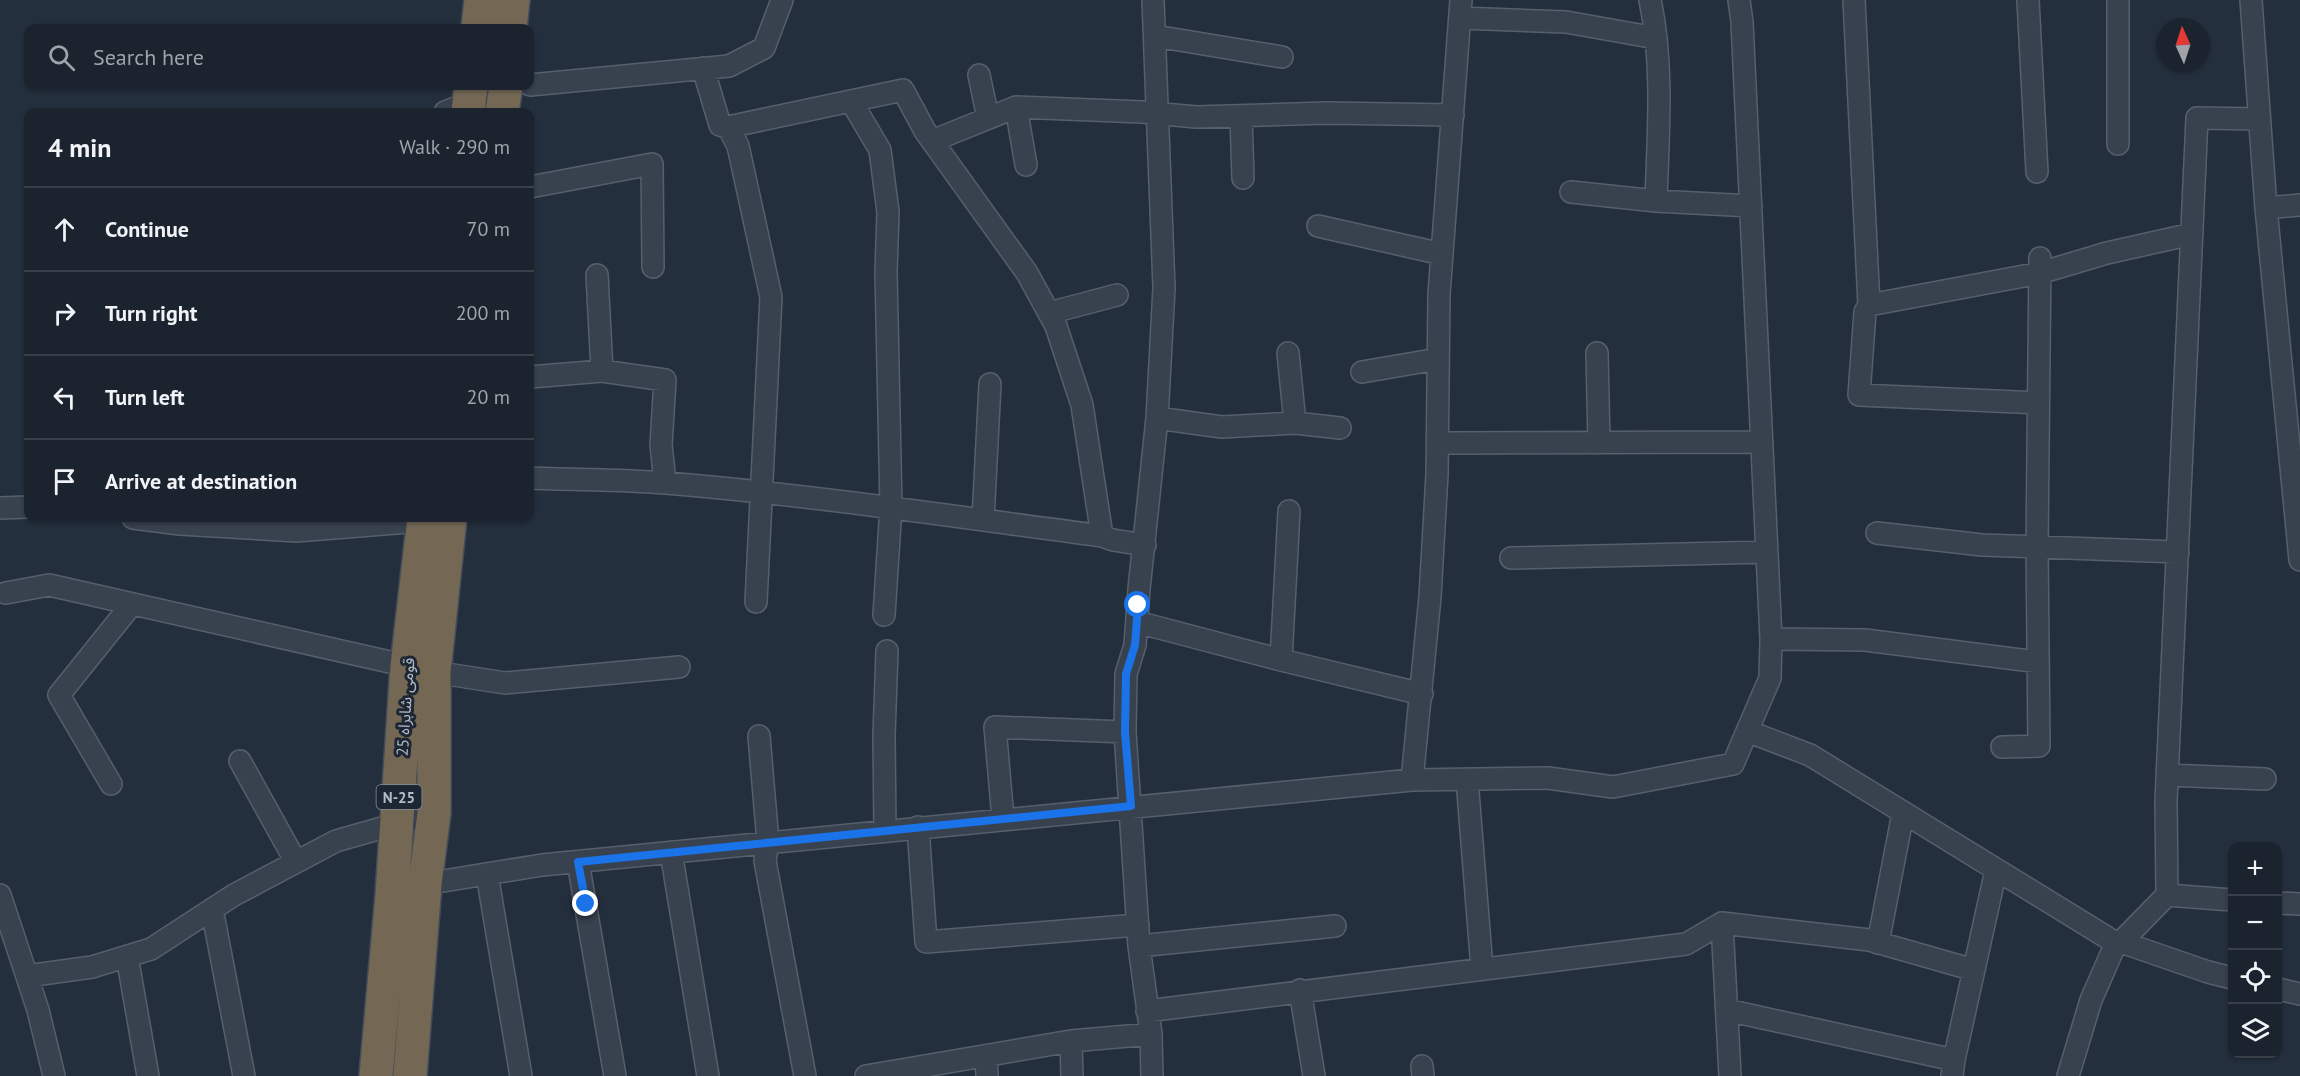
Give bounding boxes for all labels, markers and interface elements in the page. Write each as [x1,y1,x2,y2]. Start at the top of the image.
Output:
north arrow [2156,18,2210,72]
search box [24,24,534,90]
icon: search [45,41,78,74]
text: Search here [93,43,204,71]
text: 4 min [48,131,111,164]
text: Walk · 290 m [399,134,510,160]
icon: ahead [48,213,81,246]
text: Continue [105,215,189,243]
text: 70 m [467,216,510,242]
icon: right [48,297,81,330]
text: Turn right [105,299,197,327]
text: 200 m [456,300,510,326]
icon: left [48,381,81,414]
text: Turn left [105,383,185,411]
text: 20 m [467,384,510,410]
icon: arrive [48,465,81,498]
text: Arrive at destination [105,467,297,495]
route start [1124,591,1150,617]
street label: قومی شاہراہ 25 [392,657,418,757]
road number: N-25 [376,785,422,809]
map controls [2228,842,2282,1058]
button: + [2228,842,2282,896]
route end [572,890,598,916]
button: − [2228,896,2282,950]
button: locate [2228,950,2282,1004]
button: layers [2228,1004,2282,1058]

